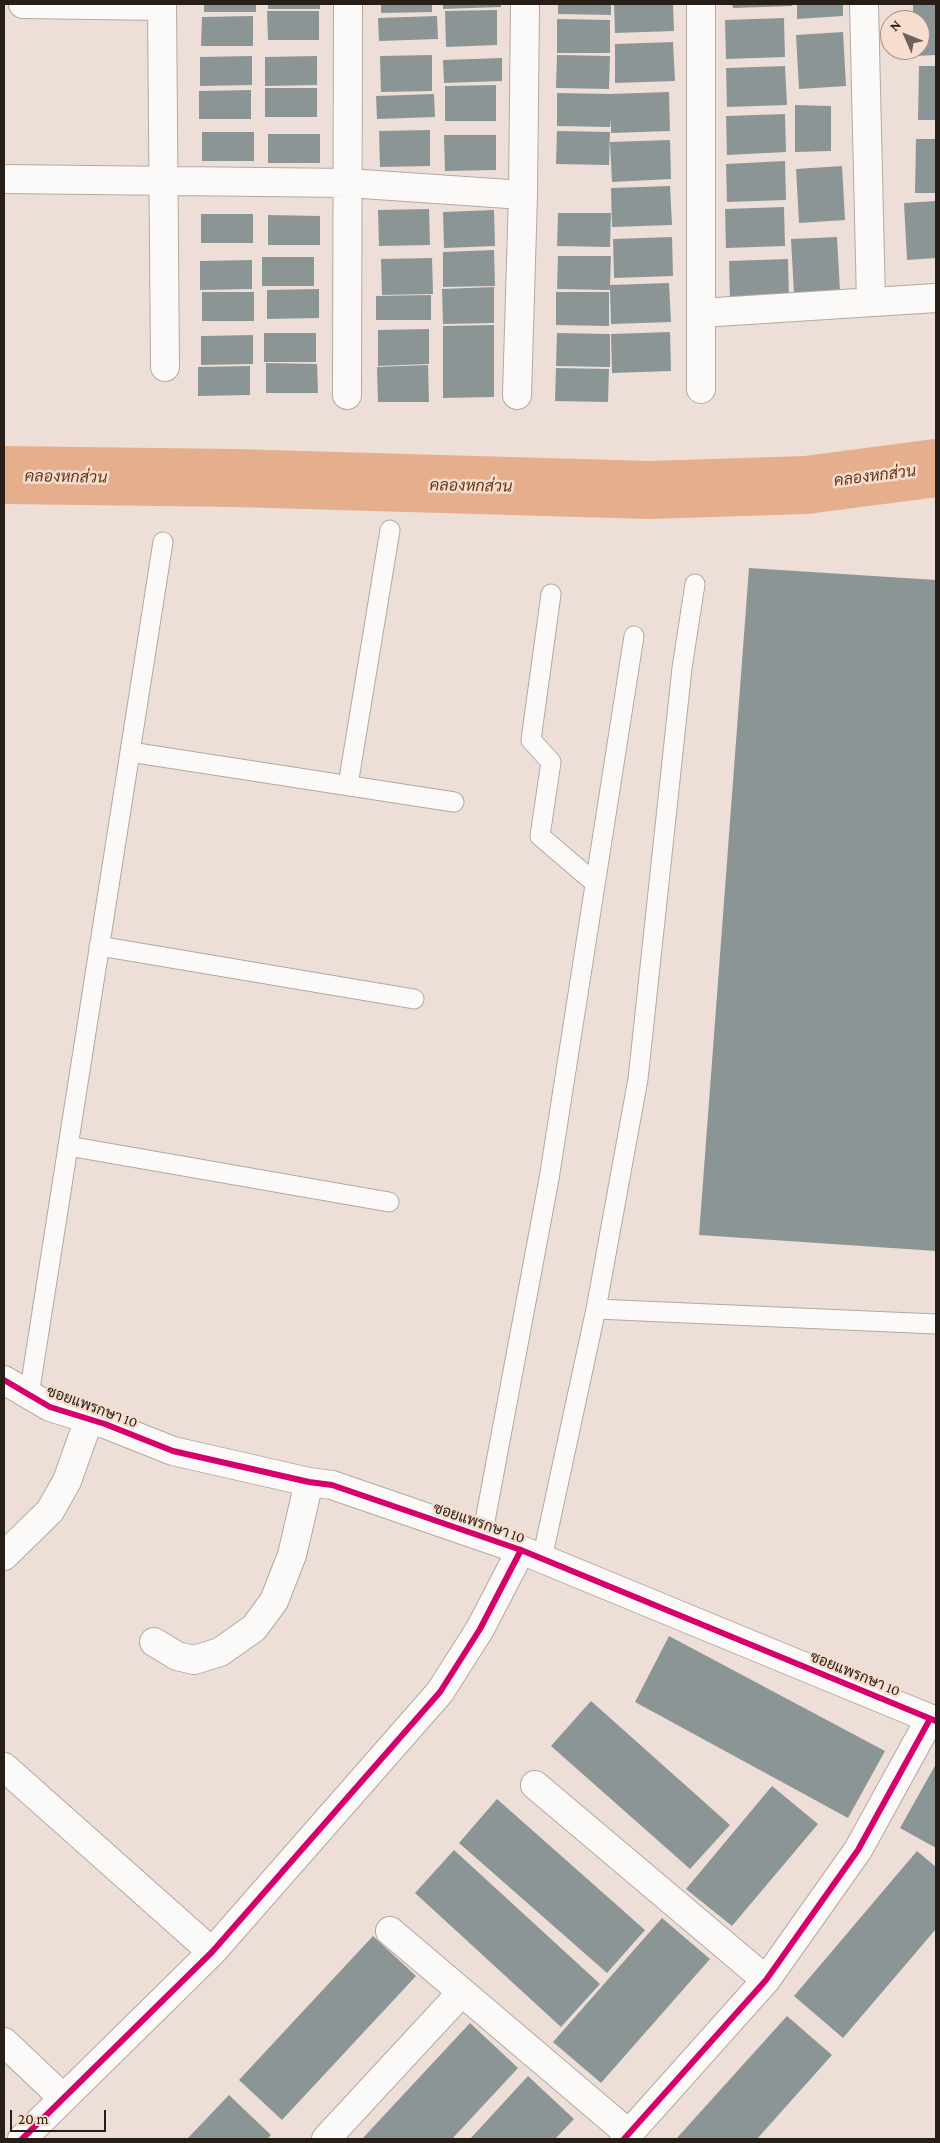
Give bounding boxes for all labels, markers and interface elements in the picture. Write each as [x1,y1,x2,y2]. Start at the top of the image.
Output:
north arrow [880,10,930,60]
text: N [886,16,904,34]
water label: คลองหกส่วน [833,461,917,491]
water label: คลองหกส่วน [25,467,107,487]
water label: คลองหกส่วน [430,476,512,496]
street label: ซอยแพรกษา 10 [44,1382,140,1432]
street label: ซอยแพรกษา 10 [431,1499,527,1547]
street label: ซอยแพรกษา 10 [807,1648,903,1700]
scale bar [12,2100,109,2132]
text: 20 m [18,2111,49,2127]

